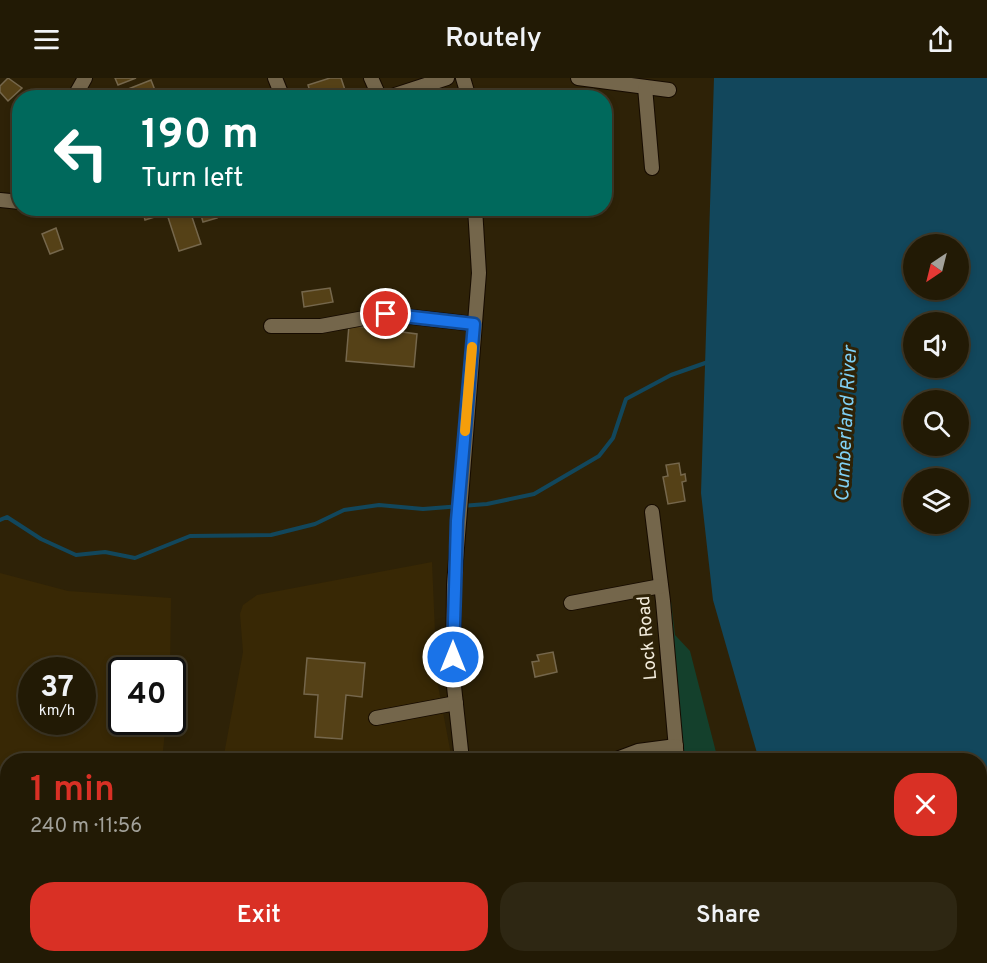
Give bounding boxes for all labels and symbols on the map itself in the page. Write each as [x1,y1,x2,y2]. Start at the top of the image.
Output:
north arrow [903,234,969,300]
pin [360,288,411,339]
water label: Cumberland River [830,344,864,503]
street label: Lock Road [633,595,663,681]
position arrow [421,625,485,689]
speed limit sign: 40 [108,657,186,735]

